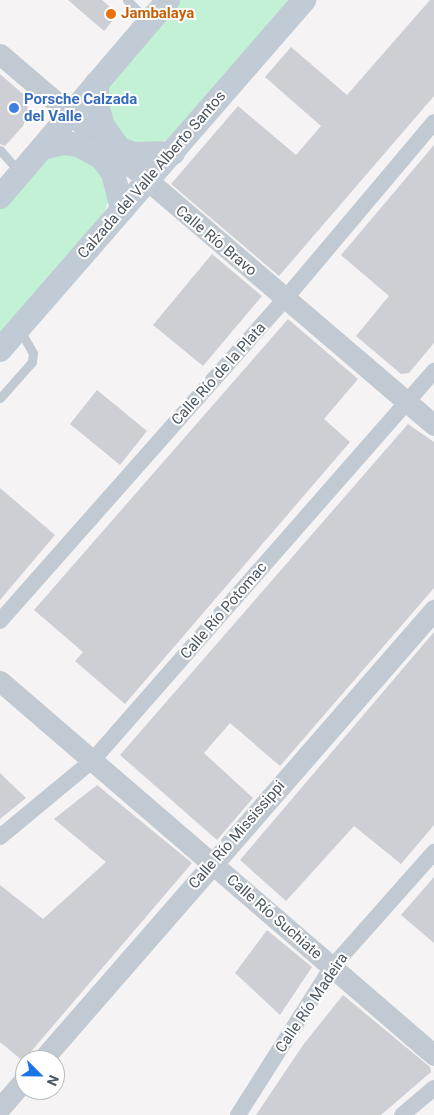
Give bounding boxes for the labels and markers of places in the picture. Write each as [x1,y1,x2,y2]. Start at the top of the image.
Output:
place label: Jambalaya [121,5,194,23]
marker: Jambalaya [105,8,117,20]
place label: Porsche Calzada del Valle [24,90,137,125]
marker: Porsche Calzada del Valle [8,102,20,114]

